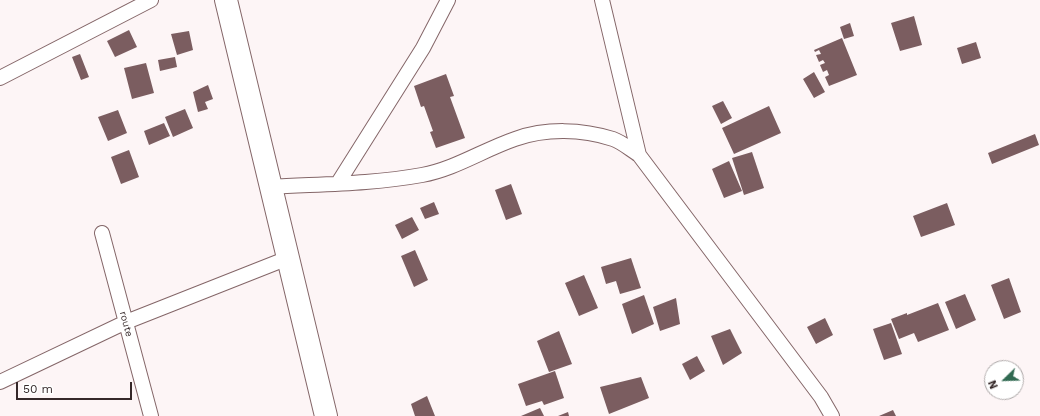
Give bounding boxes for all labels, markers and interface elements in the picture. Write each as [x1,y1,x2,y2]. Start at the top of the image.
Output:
street label: route [117,310,135,338]
north arrow [984,360,1024,400]
scale bar [18,374,134,400]
text: N [986,378,1001,391]
text: 50 m [23,382,53,396]

